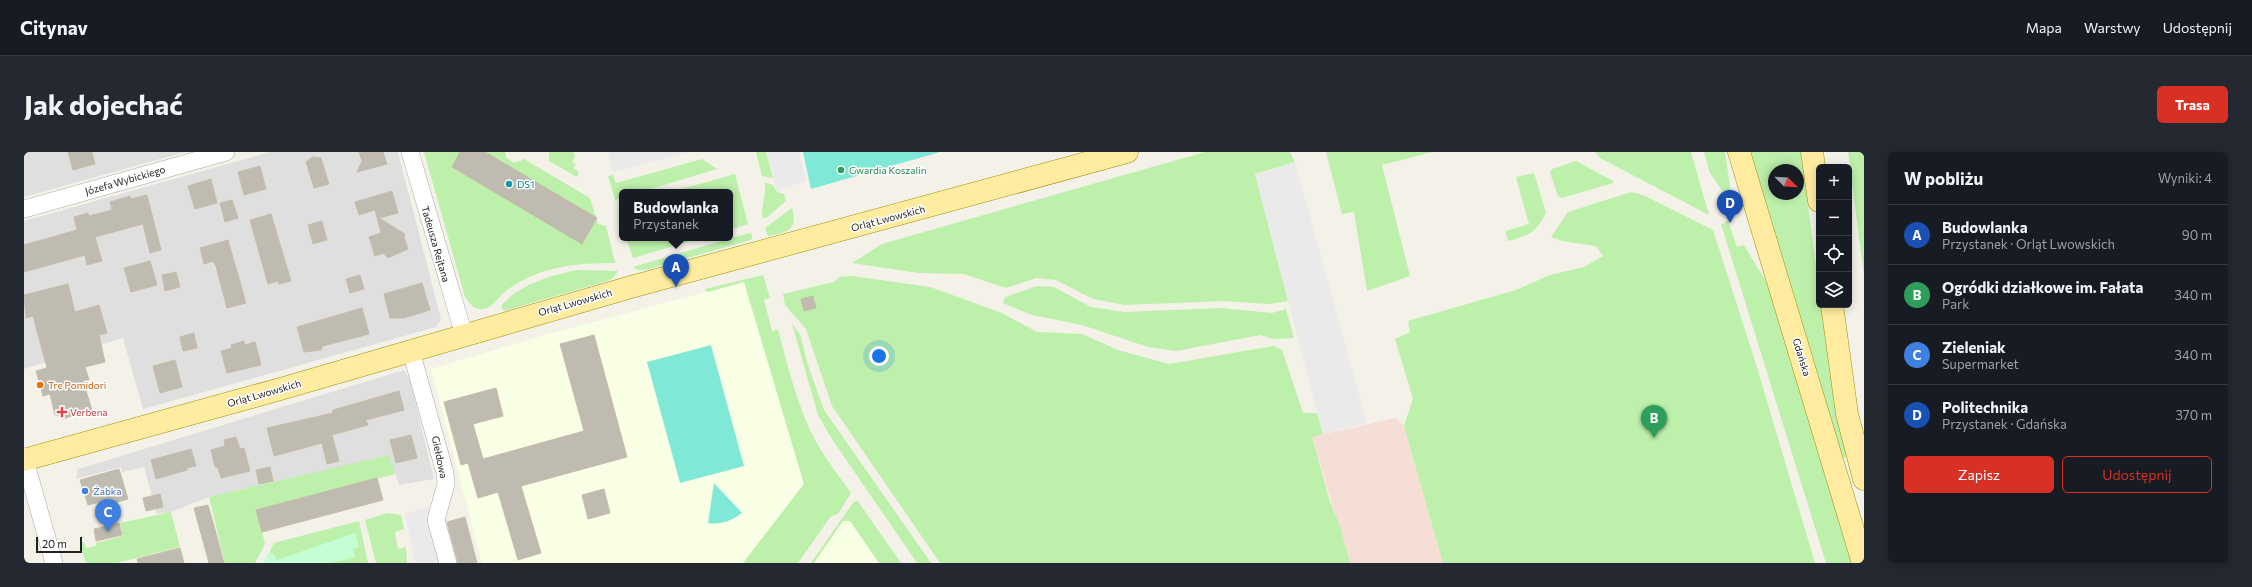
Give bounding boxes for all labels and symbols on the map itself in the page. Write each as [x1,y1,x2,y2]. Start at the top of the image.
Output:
street label: Józefa Wybickiego [83,163,167,197]
place label: Gwardia Koszalin [849,164,926,176]
north arrow [1768,164,1804,200]
marker: Gwardia Koszalin [836,165,846,175]
place label: DS1 [517,178,535,190]
marker: DS1 [504,179,514,189]
pin: D [1717,190,1743,223]
street label: Orląt Lwowskich [850,202,926,234]
street label: Tadeusza Rejtana [419,205,453,283]
pin: A [663,254,689,287]
street label: Orląt Lwowskich [537,286,613,318]
street label: Gdańska [1791,336,1813,378]
your location [869,346,889,366]
street label: Orląt Lwowskich [226,377,302,409]
place label: Tre Pomidori [48,379,106,391]
marker: Tre Pomidori [35,380,45,390]
pin: B [1641,405,1667,438]
place label: Verbena [70,406,108,418]
marker: Verbena [57,407,67,417]
street label: Giełdowa [430,435,450,479]
place label: Żabka [93,485,122,497]
marker: Żabka [80,486,90,496]
pin: C [95,499,121,532]
scale bar [36,535,82,554]

